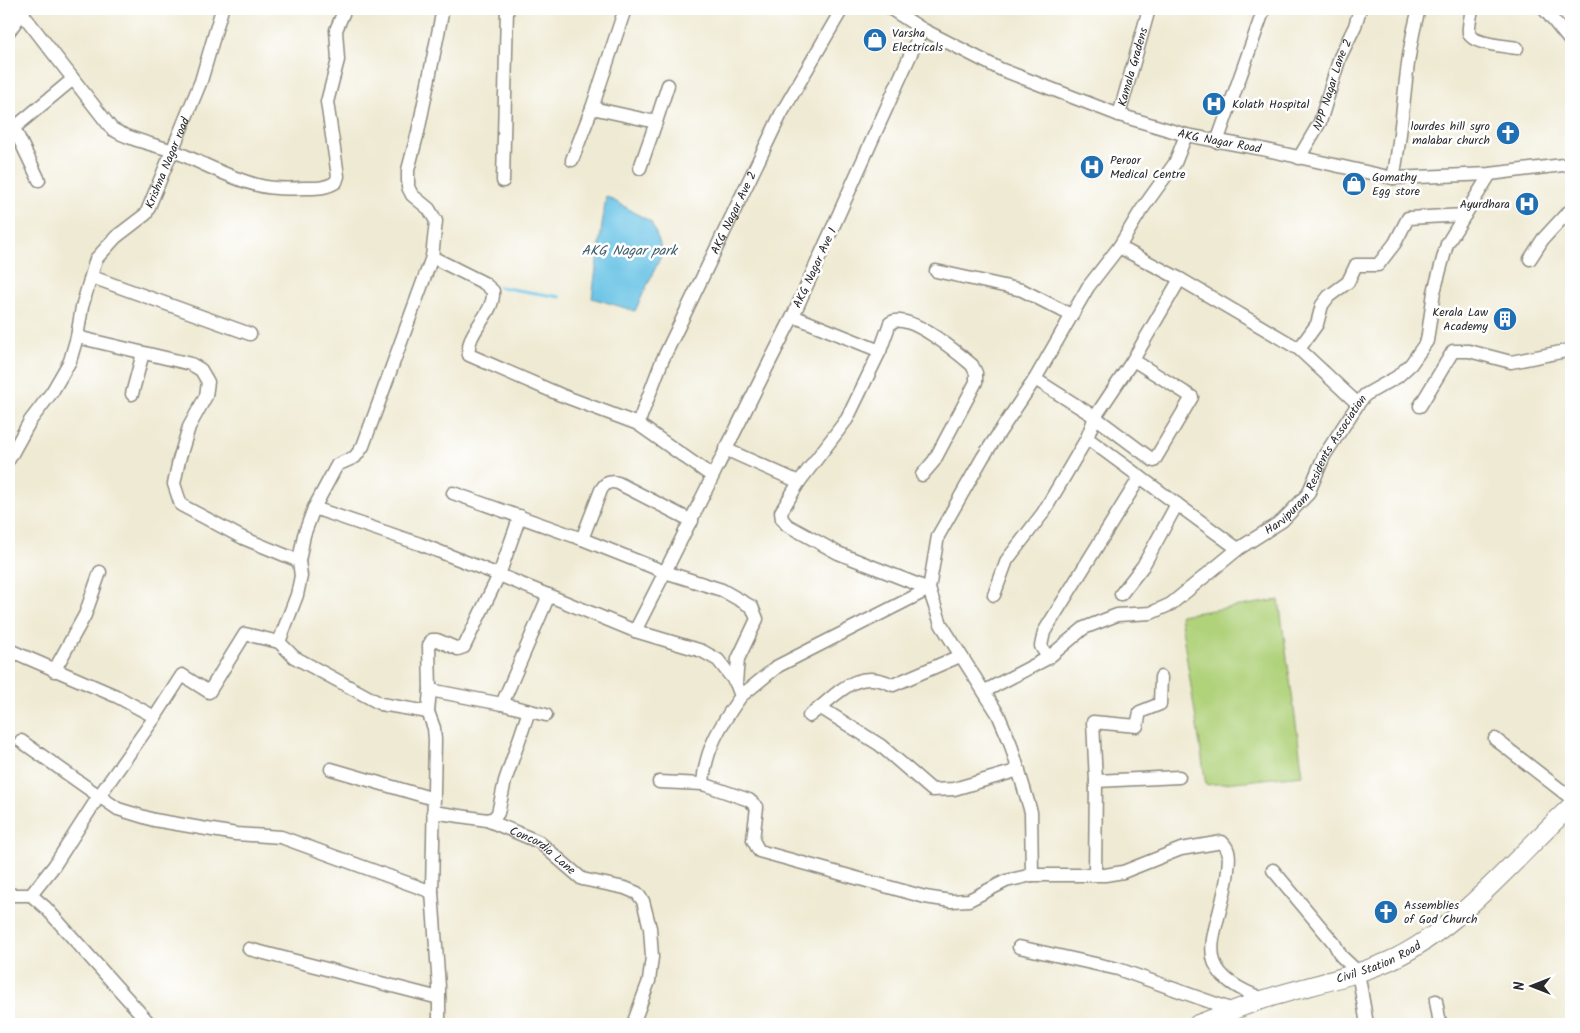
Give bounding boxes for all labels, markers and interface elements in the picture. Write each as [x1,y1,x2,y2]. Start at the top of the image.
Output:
place label: Varsha Electricals [892,24,943,57]
street label: Kamala Gradens [1112,25,1153,109]
shop icon: Varsha Electricals [862,27,888,53]
street label: NPP Nagar Lane 2 [1307,36,1357,134]
hospital icon: Kolath Hospital [1201,91,1227,117]
place label: Kolath Hospital [1232,95,1309,114]
street label: Krishna Nagar road [140,113,195,211]
place label: lourdes hill syro malabar church [1410,117,1490,150]
church icon: lourdes hill syro malabar church [1495,120,1521,146]
street label: AKG Nagar Road [1175,124,1264,158]
place label: Peroor Medical Centre [1110,151,1186,184]
hospital icon: Peroor Medical Centre [1079,154,1105,180]
street label: AKG Nagar Ave 2 [705,168,762,257]
place label: Gomathy Egg store [1372,168,1420,201]
shop icon: Gomathy Egg store [1341,171,1367,197]
hospital icon: Ayurdhara [1514,191,1540,217]
place label: Ayurdhara [1460,195,1510,214]
street label: AKG Nagar Ave 1 [788,224,842,311]
water label: AKG Nagar park [582,240,679,262]
place label: Kerala Law Academy [1432,303,1489,336]
building icon: Kerala Law Academy [1492,306,1518,332]
street label: Harvipuram Residents Association [1261,390,1372,539]
street label: Concordia Lane [507,821,581,880]
place label: Assemblies of God Church [1404,896,1477,929]
church icon: Assemblies of God Church [1373,899,1399,925]
street label: Civil Station Road [1334,936,1426,988]
north arrow [1508,960,1558,1010]
text: N [1509,981,1531,990]

